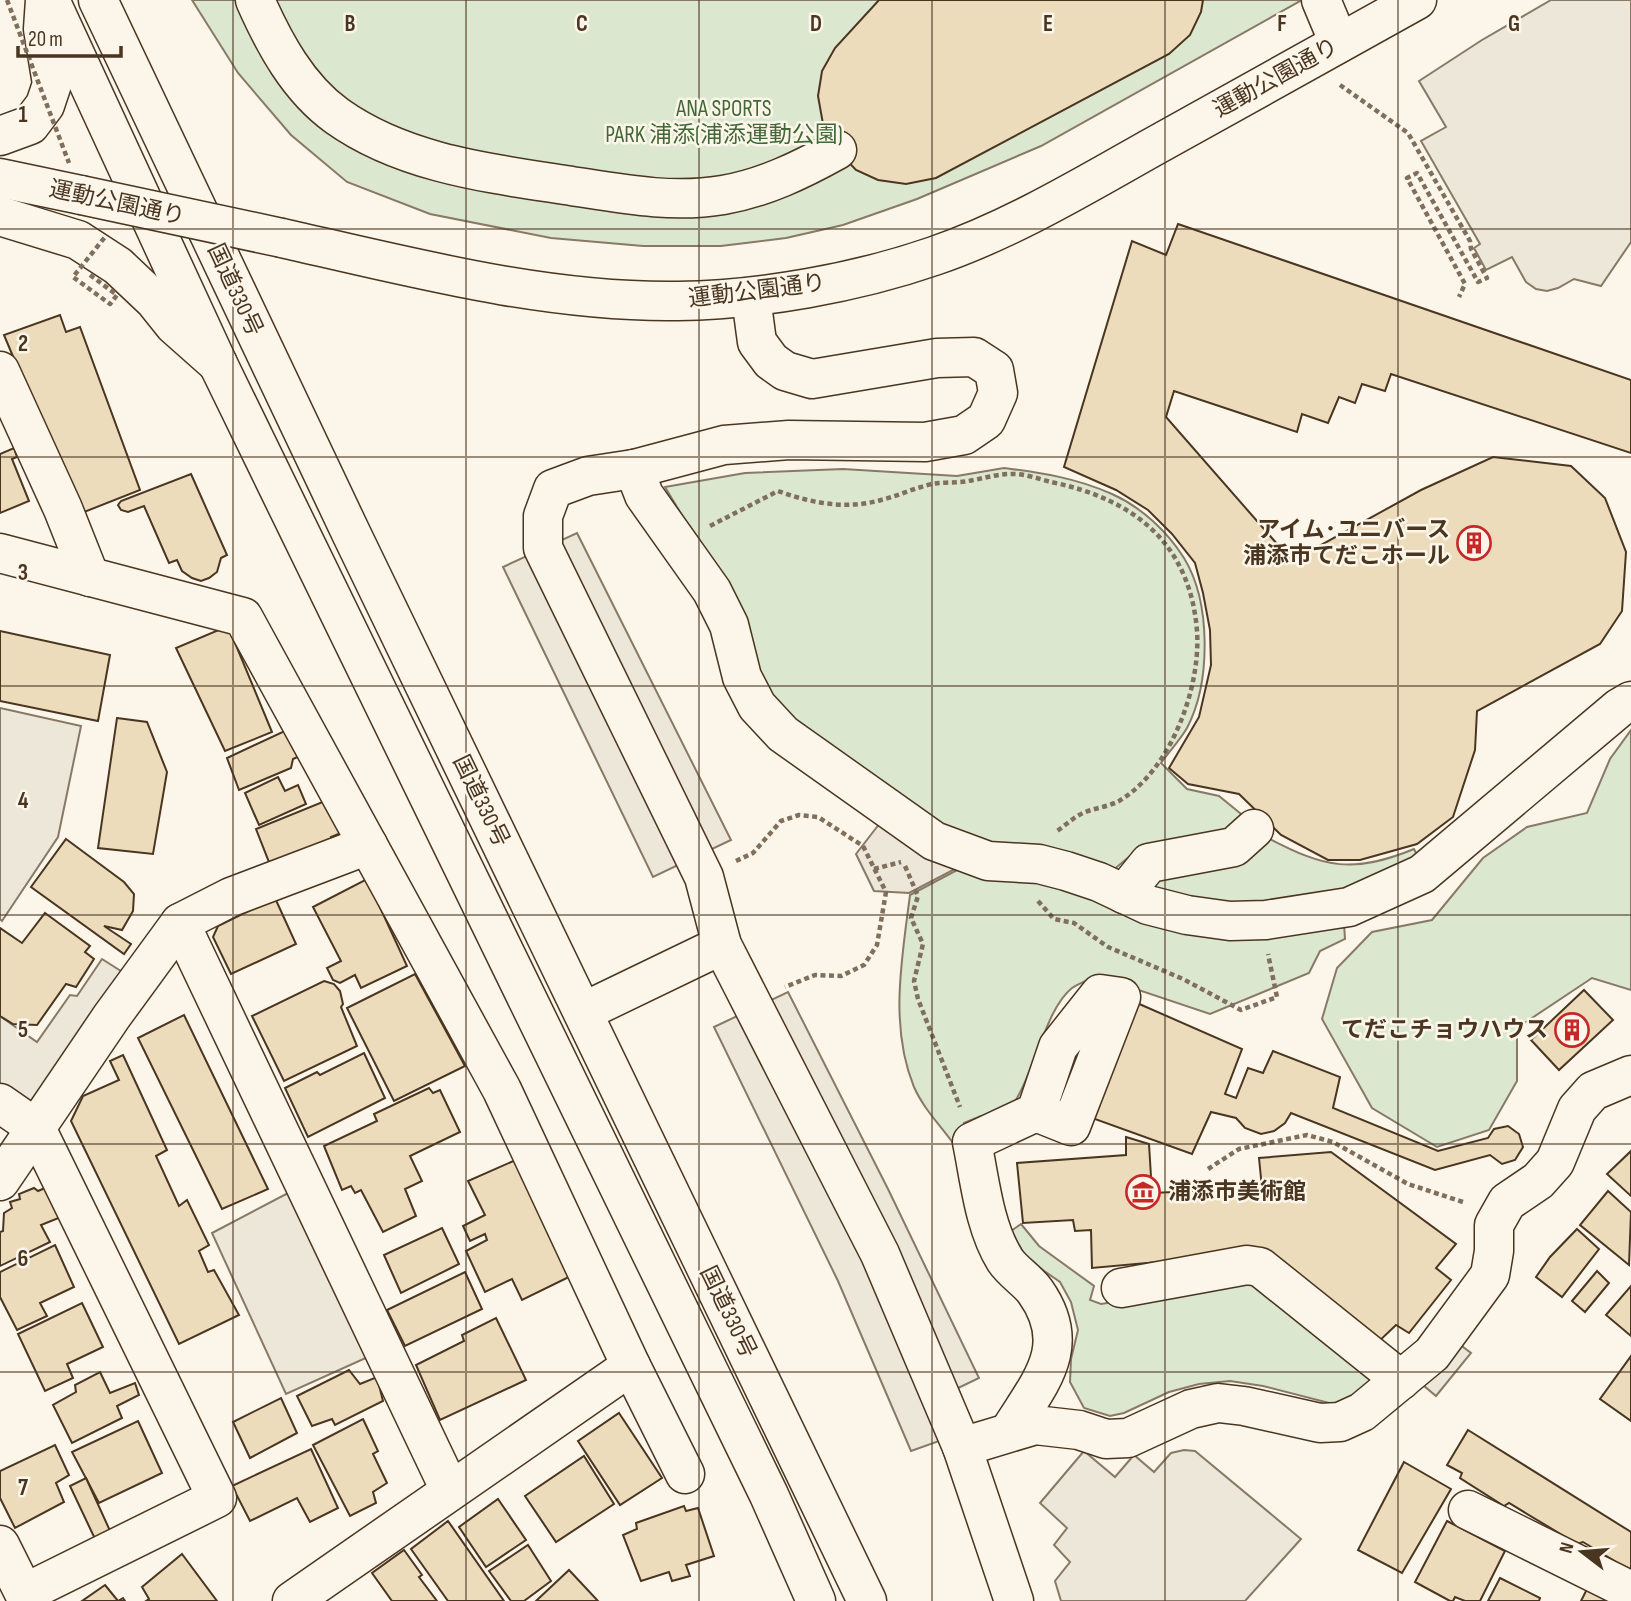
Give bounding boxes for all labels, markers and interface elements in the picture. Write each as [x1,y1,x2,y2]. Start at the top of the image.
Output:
text: B [345,10,356,38]
text: C [576,10,588,38]
text: D [810,10,822,38]
text: E [1043,10,1053,38]
text: F [1277,10,1287,38]
text: G [1508,10,1520,38]
scale bar [18,14,121,58]
text: 20 m [28,27,63,52]
street label: 運動公園通り [1209,32,1343,124]
park label: ANA SPORTS PARK 浦添(浦添運動公園) [605,95,843,149]
text: 1 [18,101,28,129]
street label: 運動公園通り [47,175,187,231]
street label: 国道330号 [201,239,269,341]
street label: 運動公園通り [687,269,827,313]
text: 2 [18,330,28,358]
place label: アイム･ユニバース 浦添市てだこホール [1243,516,1450,570]
building icon: アイム･ユニバース 浦添市てだこホール [1455,524,1493,562]
text: 3 [18,559,28,587]
street label: 国道330号 [447,751,515,851]
text: 4 [18,787,29,815]
building icon: てだこチョウハウス [1553,1011,1591,1049]
text: 5 [18,1016,28,1044]
place label: てだこチョウハウス [1341,1016,1548,1044]
museum icon: 浦添市美術館 [1124,1173,1162,1211]
place label: 浦添市美術館 [1168,1178,1306,1206]
text: 6 [18,1245,28,1273]
street label: 国道330号 [694,1262,762,1362]
text: 7 [18,1474,28,1502]
north arrow [1547,1517,1617,1587]
text: N [1555,1540,1580,1556]

